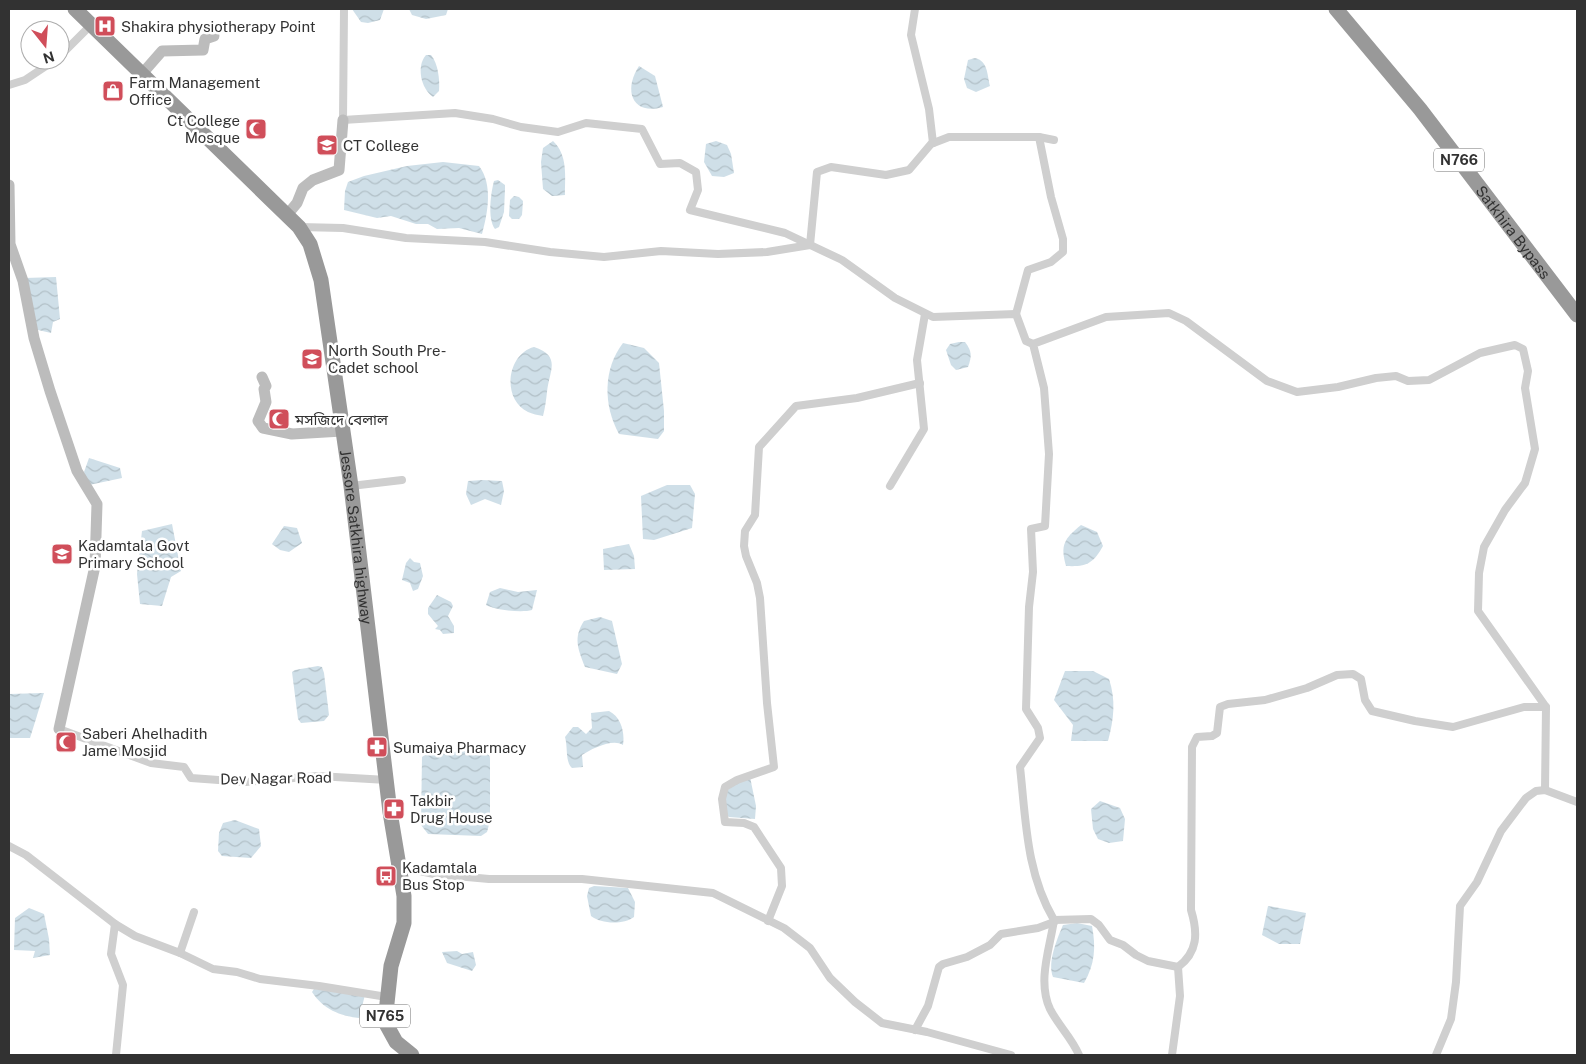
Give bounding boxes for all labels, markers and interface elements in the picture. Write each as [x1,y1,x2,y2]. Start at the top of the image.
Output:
hospital icon: Shakira physiotherapy Point [93,14,117,38]
place label: Shakira physiotherapy Point [121,18,316,35]
north arrow [20,20,70,70]
text: N [41,48,56,67]
place label: Farm Management Office [129,74,260,108]
shop icon: Farm Management Office [101,79,125,103]
place label: Ct College Mosque [167,112,240,146]
mosque icon: Ct College Mosque [244,117,268,141]
school or university icon: CT College [315,133,339,157]
place label: CT College [343,137,419,154]
road number: N766 [1434,148,1484,172]
street label: Satkhira Bypass [1473,182,1554,282]
place label: North South Pre- Cadet school [328,342,446,376]
school or university icon: North South Pre- Cadet school [300,347,324,371]
mosque icon: মসজিদে বেলাল [267,407,291,431]
place label: মসজিদে বেলাল [294,411,389,428]
street label: Jessore Satkhira highway [337,449,376,625]
place label: Kadamtala Govt Primary School [78,537,190,571]
school or university icon: Kadamtala Govt Primary School [50,542,74,566]
place label: Saberi Ahelhadith Jame Mosjid [82,725,207,759]
mosque icon: Saberi Ahelhadith Jame Mosjid [54,730,78,754]
pharmacy icon: Sumaiya Pharmacy [365,735,389,759]
place label: Sumaiya Pharmacy [393,739,526,756]
street label: Dev Nagar Road [220,769,332,787]
place label: Takbir Drug House [410,792,493,826]
pharmacy icon: Takbir Drug House [382,797,406,821]
place label: Kadamtala Bus Stop [402,859,477,893]
bus stop icon: Kadamtala Bus Stop [374,864,398,888]
road number: N765 [360,1004,410,1028]

